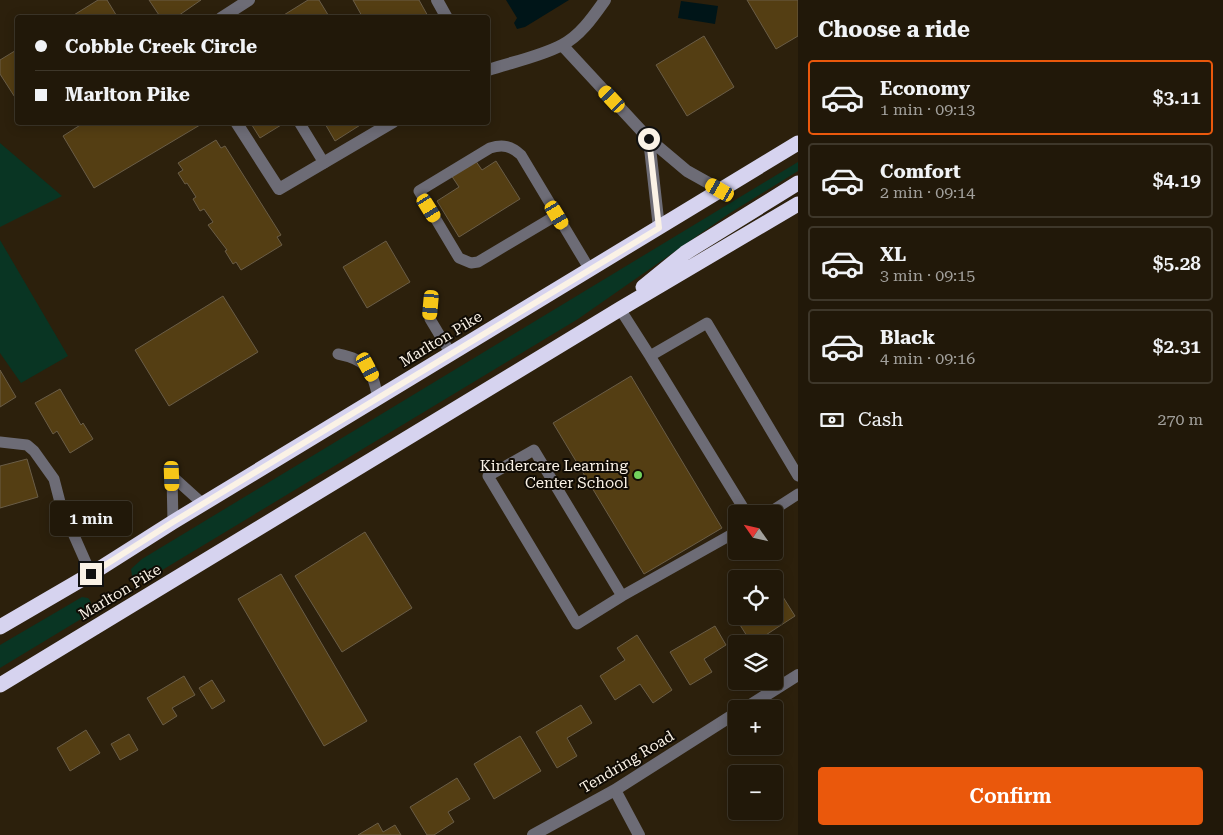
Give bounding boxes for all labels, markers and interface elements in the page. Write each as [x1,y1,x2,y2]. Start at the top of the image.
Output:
text: Choose a ride [818,17,970,42]
text: Cobble Creek Circle [65,35,257,58]
icon: car [820,75,865,120]
text: Economy [880,77,970,100]
text: Marlton Pike [65,83,190,106]
car [596,83,627,115]
text: $3.11 [1153,86,1201,109]
text: 1 min · 09:13 [880,100,975,119]
route start [638,128,660,150]
icon: car [820,158,865,203]
text: Comfort [880,160,961,183]
text: $4.19 [1153,169,1201,192]
car [703,176,736,204]
text: 2 min · 09:14 [880,183,975,202]
car [414,191,443,225]
car [542,198,571,232]
icon: car [820,241,865,286]
text: XL [880,243,906,266]
text: $5.28 [1153,252,1201,275]
text: 3 min · 09:15 [880,266,975,285]
car [422,289,439,321]
street label: Marlton Pike [397,307,485,371]
icon: car [820,324,865,369]
text: Black [880,326,935,349]
text: $2.31 [1153,335,1201,358]
text: 4 min · 09:16 [880,349,975,368]
car [354,350,381,384]
icon: cash [818,406,846,434]
text: Cash [858,408,903,431]
text: 270 m [1157,410,1203,429]
place label: Kindercare Learning Center School [480,457,628,492]
car [163,461,180,491]
marker: Kindercare Learning Center School [632,469,644,481]
callout: 1 min [50,502,132,536]
north arrow [728,505,782,560]
map controls [728,505,783,820]
text: 1 min [69,509,113,528]
street label: Marlton Pike [76,560,164,624]
route end [80,563,102,585]
button: locate [728,570,783,625]
button: layers [728,635,783,690]
button: + [728,700,783,755]
street label: Tendring Road [577,727,678,797]
button: − [728,765,783,820]
button: Confirm [818,767,1203,825]

